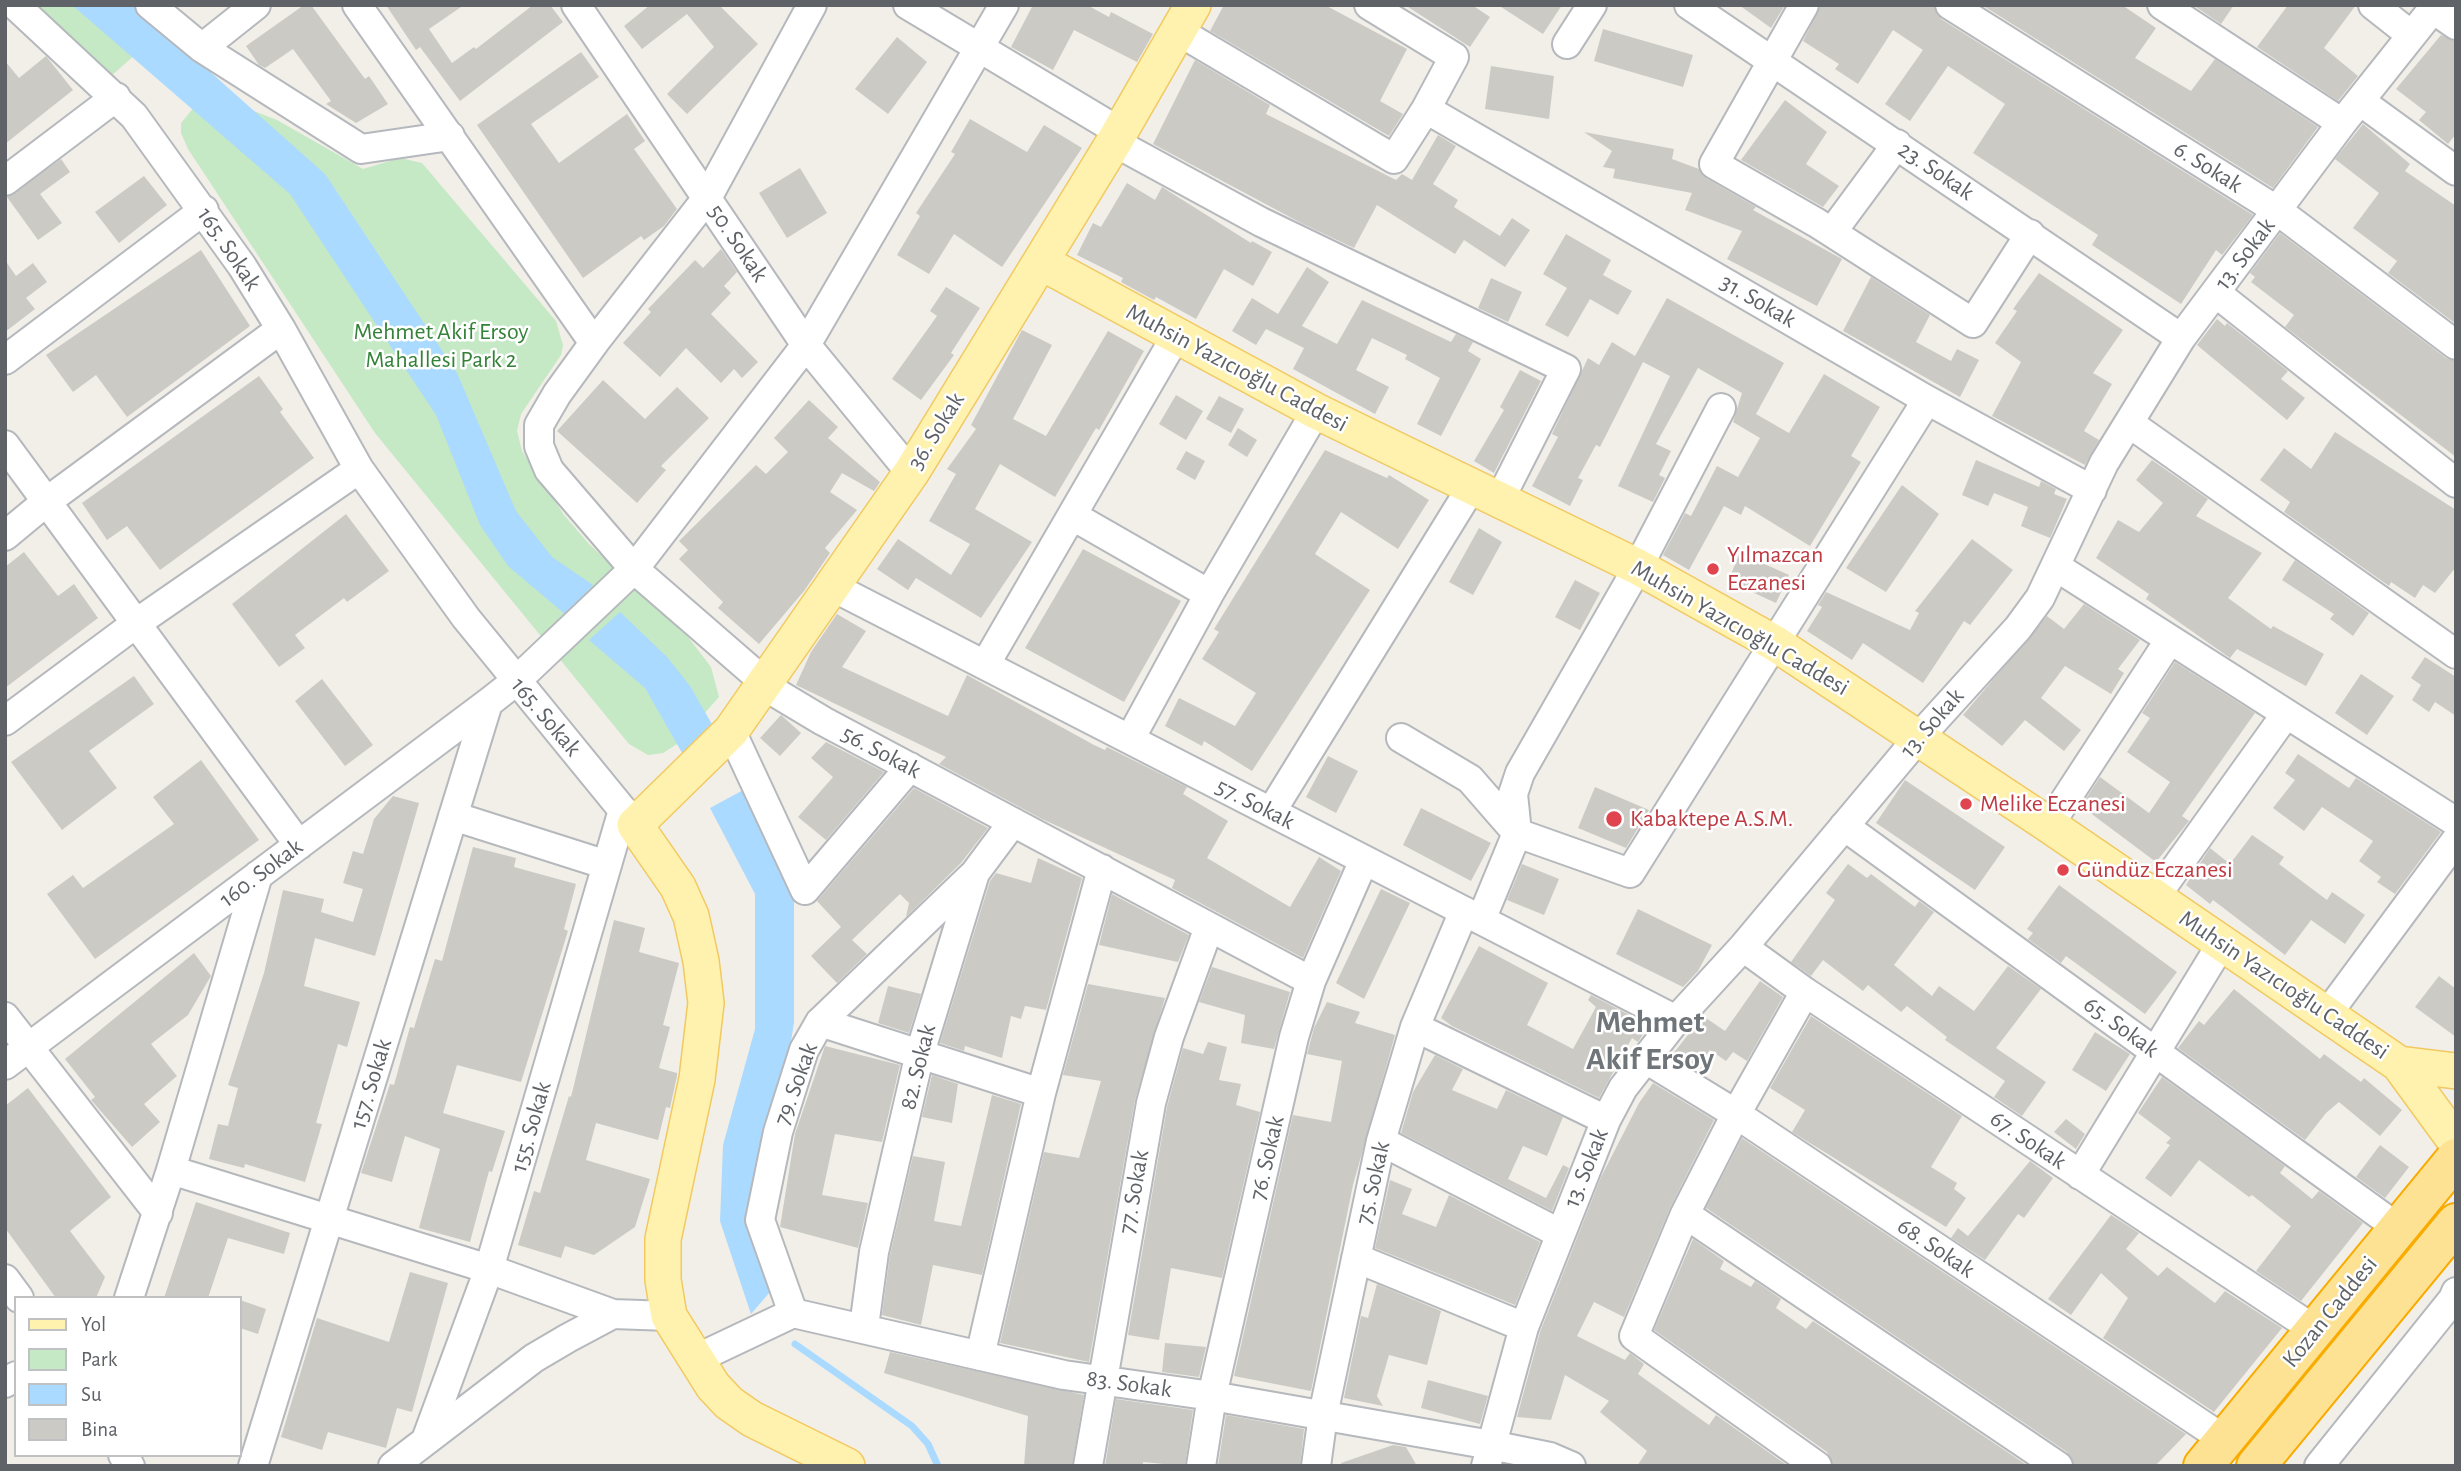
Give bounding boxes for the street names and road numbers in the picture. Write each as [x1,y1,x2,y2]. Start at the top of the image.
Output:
street label: 23. Sokak [1893,135,1979,207]
street label: 6. Sokak [2168,135,2248,199]
street label: 50. Sokak [702,199,774,287]
street label: 165. Sokak [191,202,267,296]
street label: 13. Sokak [2209,212,2281,296]
street label: 31. Sokak [1715,268,1801,334]
street label: Muhsin Yazıcıoğlu Caddesi [1121,297,1353,439]
street label: 36. Sokak [901,387,971,475]
street label: Muhsin Yazıcıoğlu Caddesi [1626,554,1854,702]
street label: 165. Sokak [505,672,587,762]
street label: 13. Sokak [1894,682,1970,764]
street label: 56. Sokak [836,719,926,785]
street label: 57. Sokak [1211,772,1299,836]
street label: 160. Sokak [214,832,308,914]
street label: Muhsin Yazıcıoğlu Caddesi [2174,904,2394,1066]
street label: 65. Sokak [2078,990,2164,1064]
street label: 82. Sokak [894,1021,942,1113]
street label: 157. Sokak [344,1035,398,1133]
street label: 79. Sokak [768,1039,824,1129]
street label: 155. Sokak [504,1078,558,1176]
street label: 67. Sokak [1984,1104,2072,1176]
street label: 76. Sokak [1243,1113,1291,1203]
street label: 13. Sokak [1557,1124,1615,1212]
street label: 75. Sokak [1349,1139,1397,1227]
street label: 77. Sokak [1112,1148,1156,1236]
street label: 68. Sokak [1892,1212,1980,1284]
street label: Kozan Caddesi [2276,1250,2384,1374]
street label: 83. Sokak [1084,1364,1174,1404]

